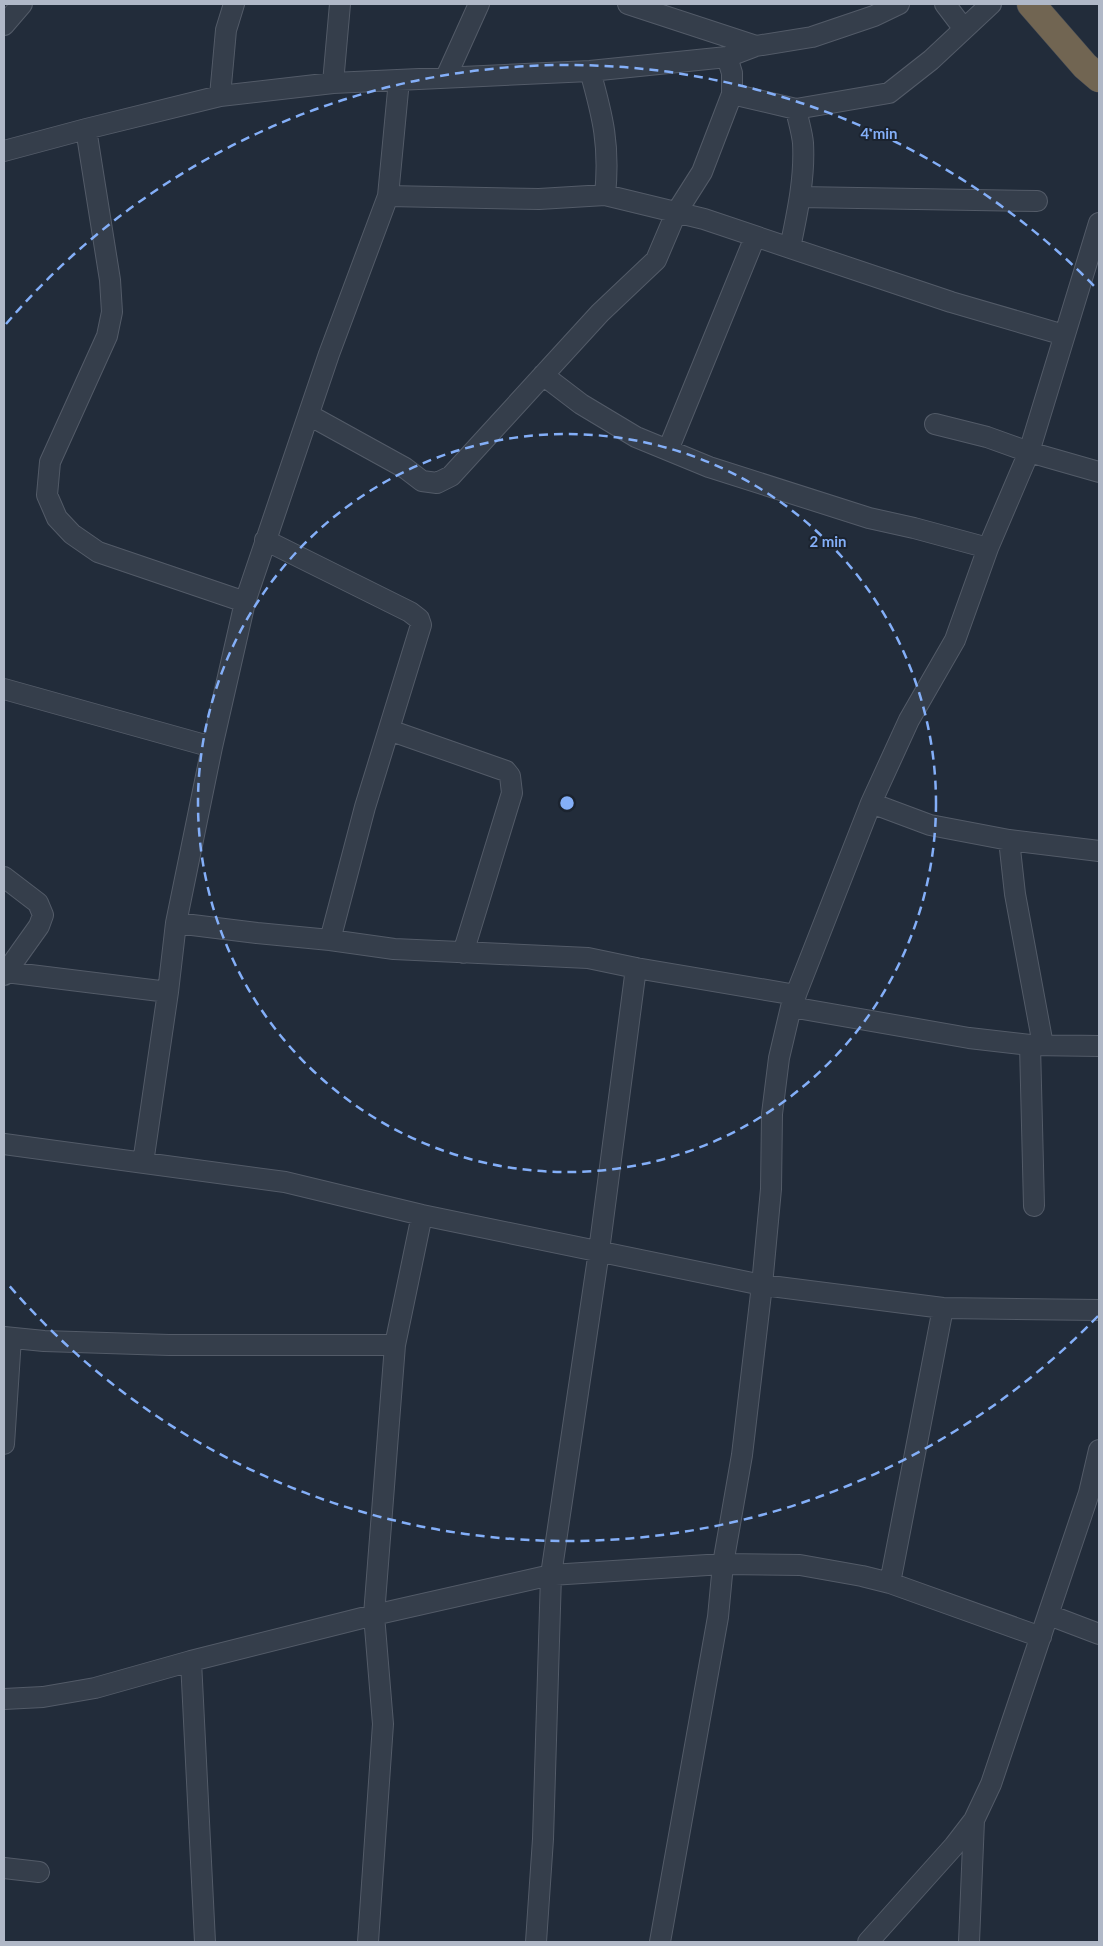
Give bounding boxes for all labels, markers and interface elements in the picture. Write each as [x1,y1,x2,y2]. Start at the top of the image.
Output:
text: 4 min [860,124,898,142]
text: 2 min [809,532,847,550]
centre of rings [558,794,576,812]

